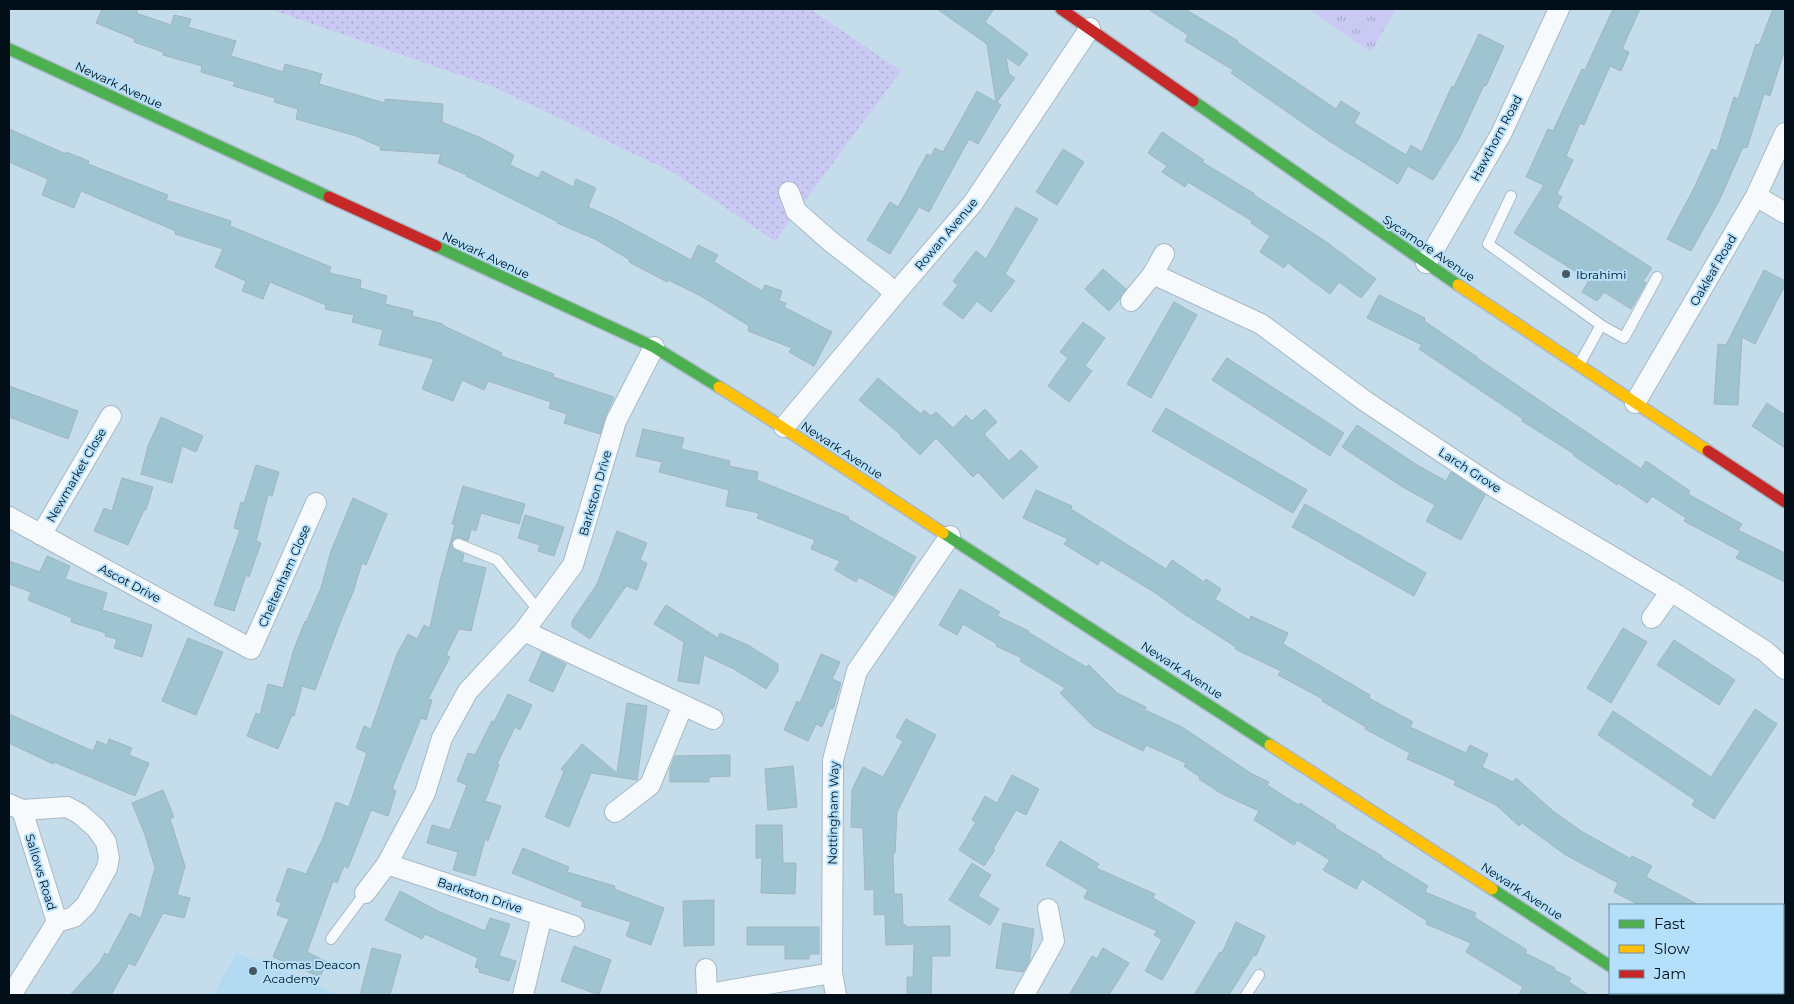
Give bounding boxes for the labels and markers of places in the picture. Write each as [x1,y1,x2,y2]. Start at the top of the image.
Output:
place label: Ibrahimi [1576,267,1626,282]
marker: Ibrahimi [1560,268,1572,280]
place label: Thomas Deacon Academy [263,957,361,986]
marker: Thomas Deacon Academy [247,965,259,977]

